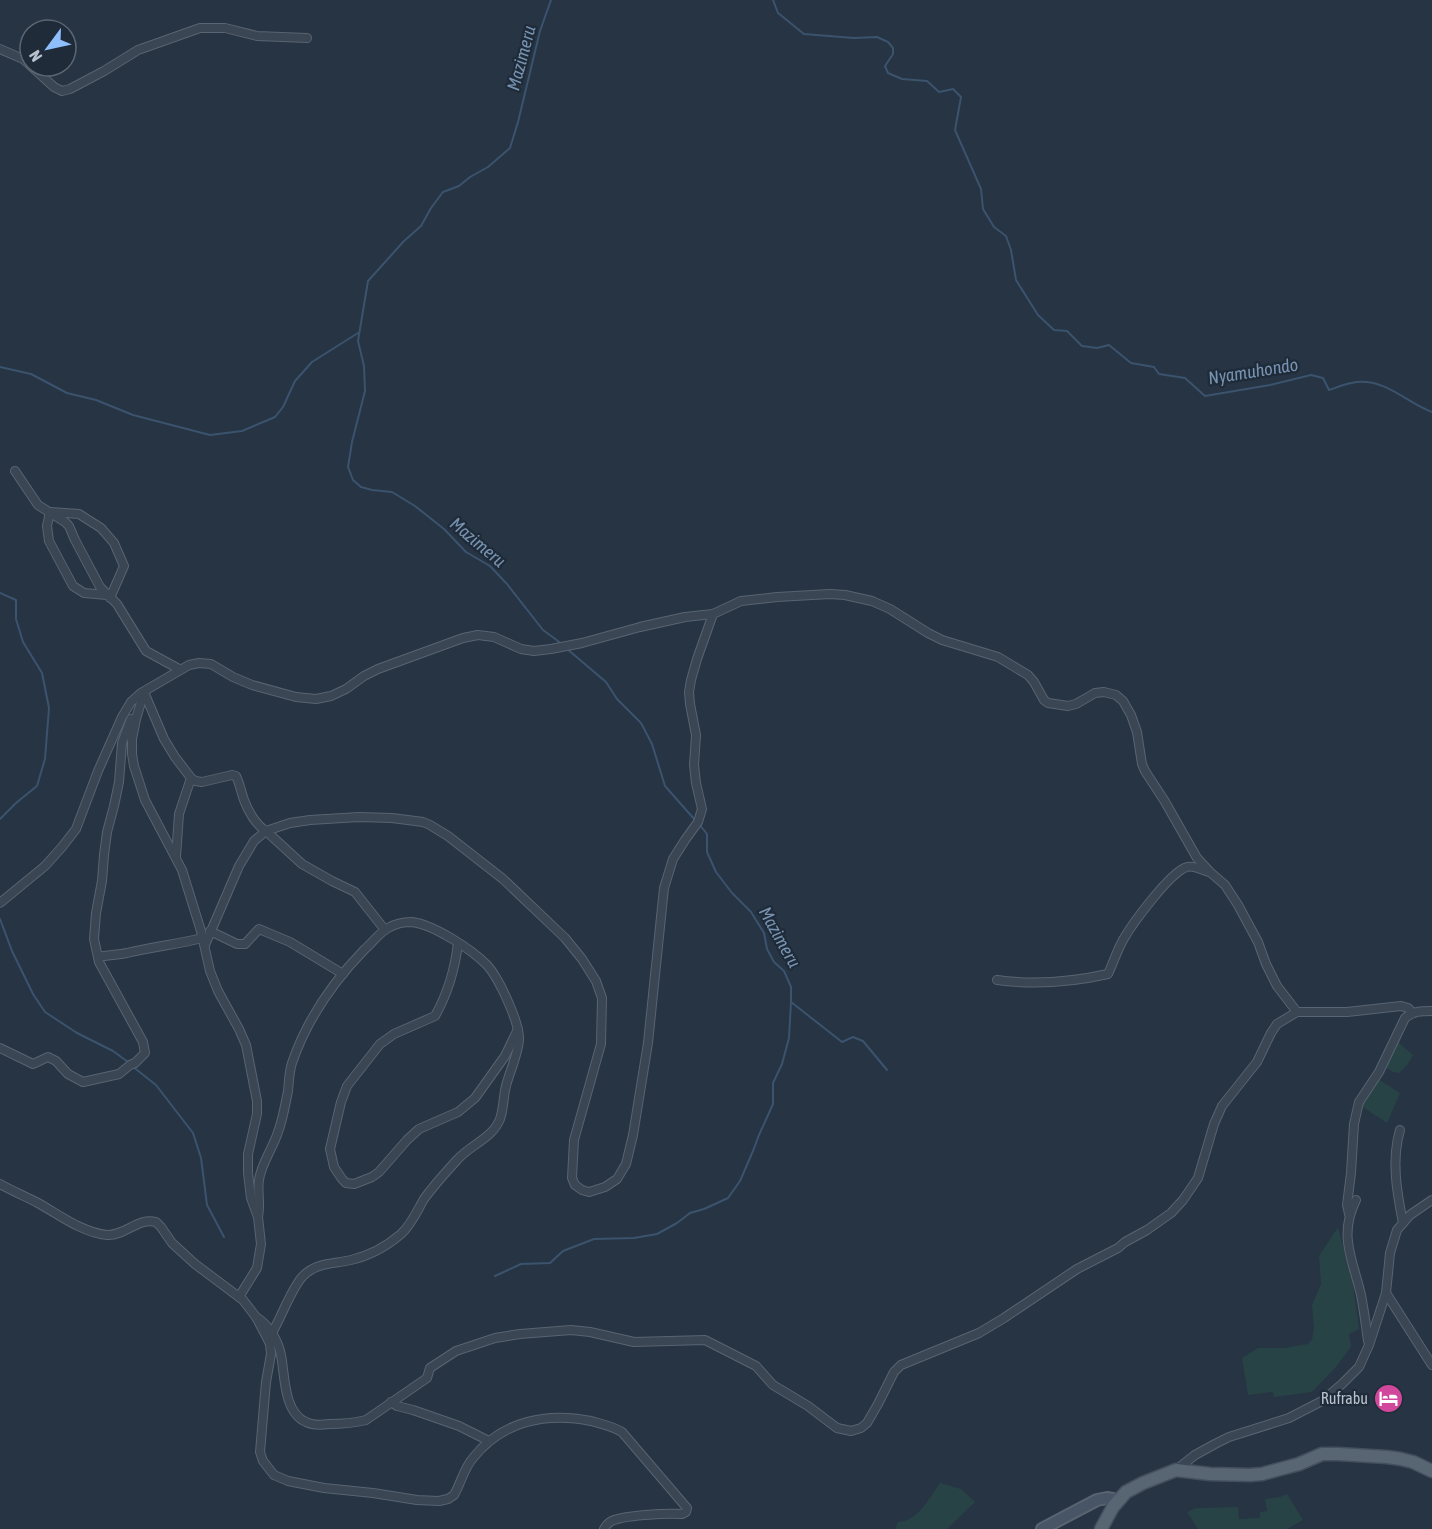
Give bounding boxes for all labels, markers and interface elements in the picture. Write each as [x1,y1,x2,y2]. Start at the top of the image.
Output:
north arrow [18,18,78,78]
water label: Mazimeru [502,23,540,93]
text: N [25,47,46,65]
water label: Nyamuhondo [1207,354,1299,388]
water label: Mazimeru [446,513,510,572]
water label: Mazimeru [755,903,805,971]
hotel icon: Rufrabu [1373,1382,1405,1414]
place label: Rufrabu [1321,1389,1368,1407]

